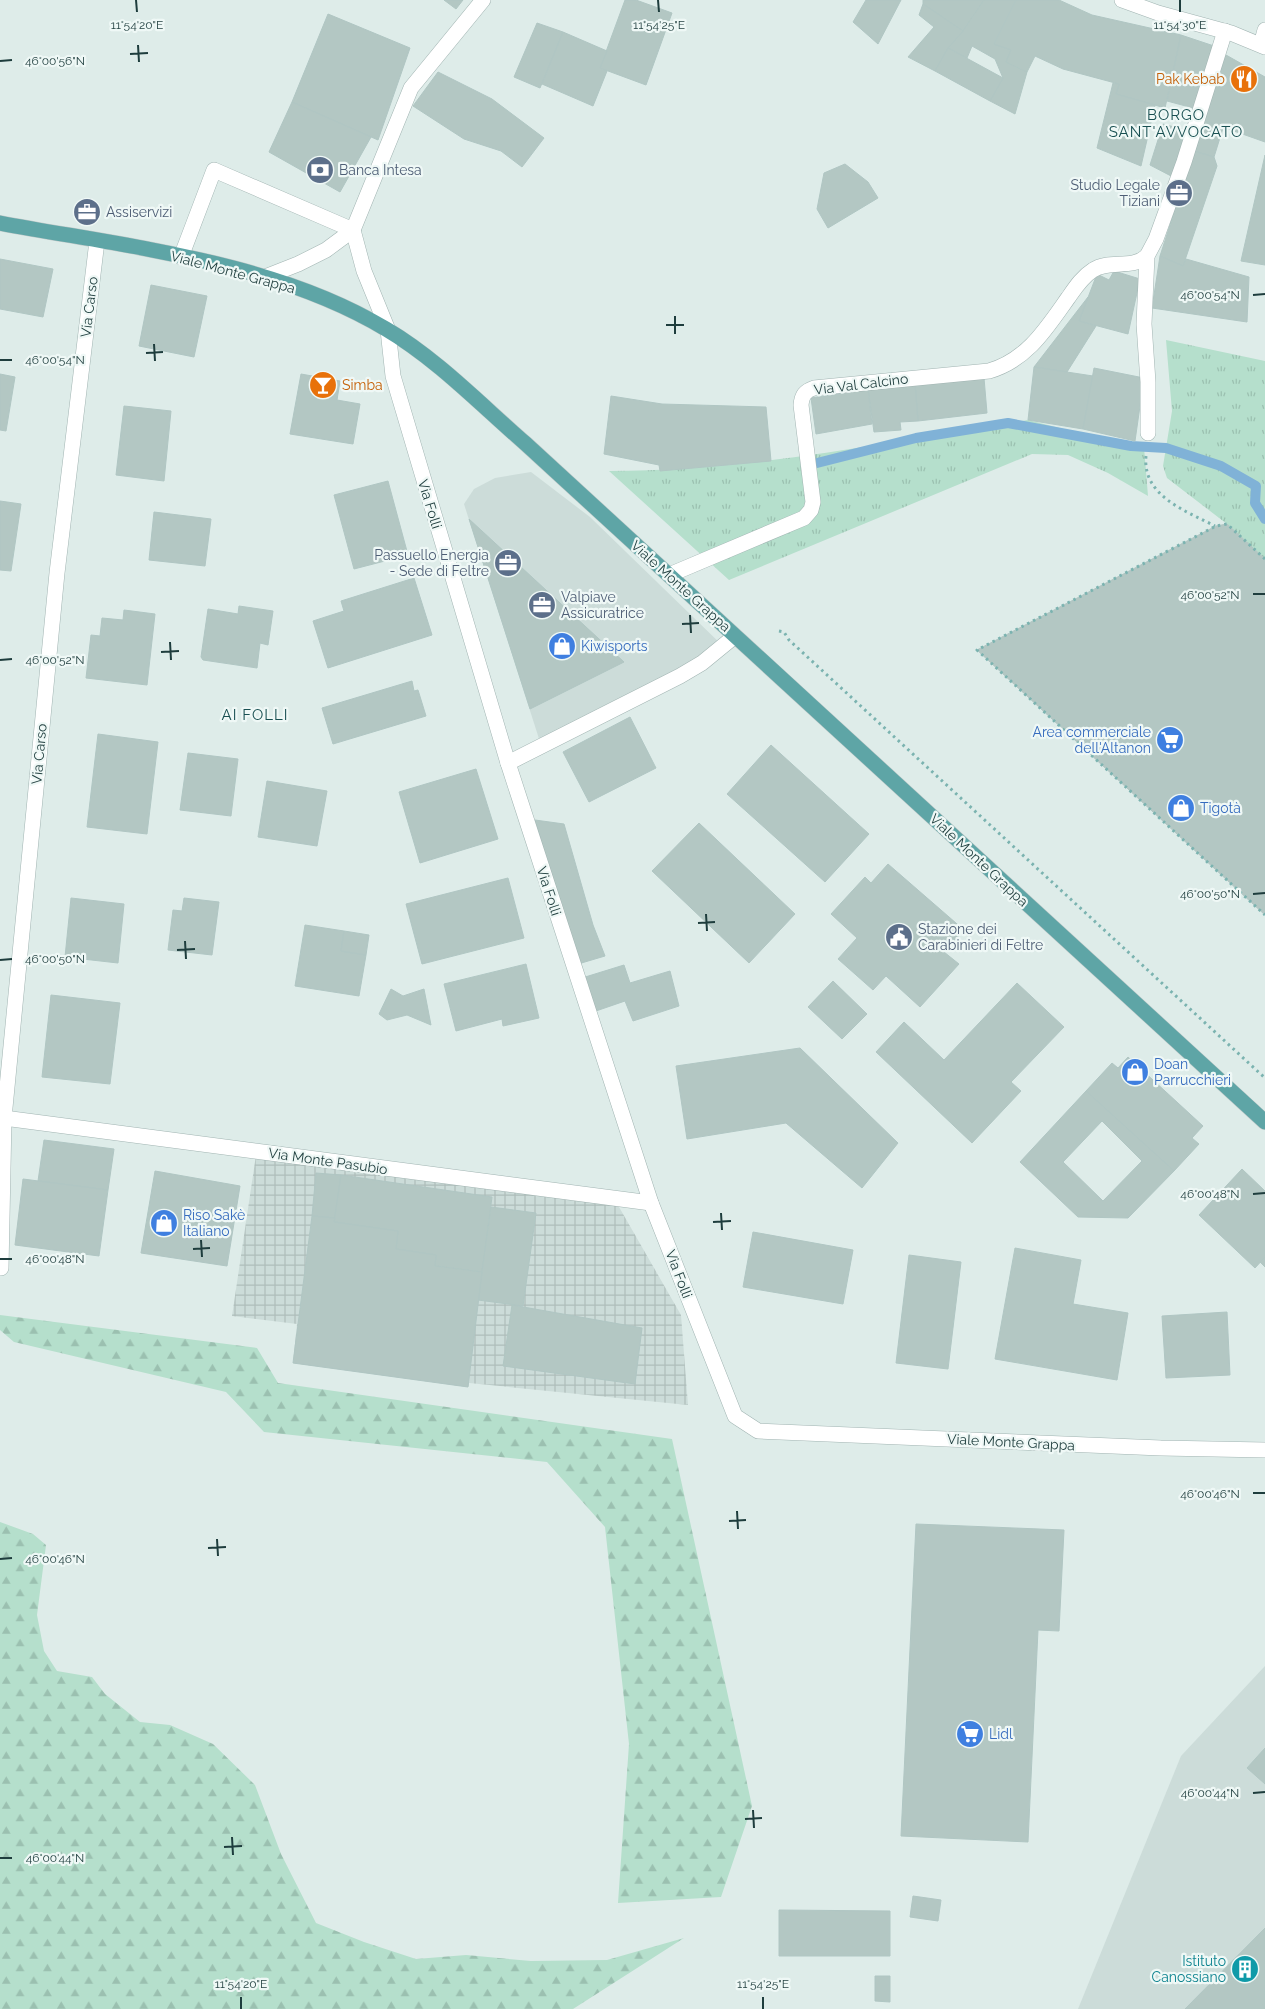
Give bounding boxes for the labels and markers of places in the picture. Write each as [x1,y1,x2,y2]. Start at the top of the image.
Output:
restaurant icon: Pak Kebab [1229,64,1259,94]
place label: Pak Kebab [1156,71,1225,87]
bank icon: Banca Intesa [305,155,335,185]
place label: Banca Intesa [339,162,422,178]
place label: Studio Legale Tiziani [1070,177,1160,209]
office icon: Studio Legale Tiziani [1164,178,1194,208]
office icon: Assiservizi [72,197,102,227]
place label: Assiservizi [106,204,172,220]
bar icon: Simba [308,370,338,400]
place label: Simba [342,377,383,393]
place label: Passuello Energia - Sede di Feltre [374,547,489,579]
office icon: Passuello Energia - Sede di Feltre [493,548,523,578]
place label: Valpiave Assicuratrice [561,589,644,621]
office icon: Valpiave Assicuratrice [527,590,557,620]
shop icon: Kiwisports [547,631,577,661]
place label: Kiwisports [581,638,648,654]
place label: Area commerciale dell'Altanon [1032,724,1151,756]
supermarket icon: Area commerciale dell'Altanon [1155,725,1185,755]
shop icon: Tigotà [1166,793,1196,823]
place label: Tigotà [1200,800,1241,816]
place label: Stazione dei Carabinieri di Feltre [918,921,1043,953]
public building icon: Stazione dei Carabinieri di Feltre [884,922,914,952]
place label: Doan Parrucchieri [1154,1056,1231,1088]
shop icon: Doan Parrucchieri [1120,1057,1150,1087]
place label: Riso Sakè Italiano [183,1207,245,1239]
shop icon: Riso Sakè Italiano [149,1208,179,1238]
supermarket icon: Lidl [955,1719,985,1749]
place label: Lidl [989,1726,1013,1742]
place label: Istituto Canossiano [1152,1953,1226,1985]
building icon: Istituto Canossiano [1230,1954,1260,1984]

